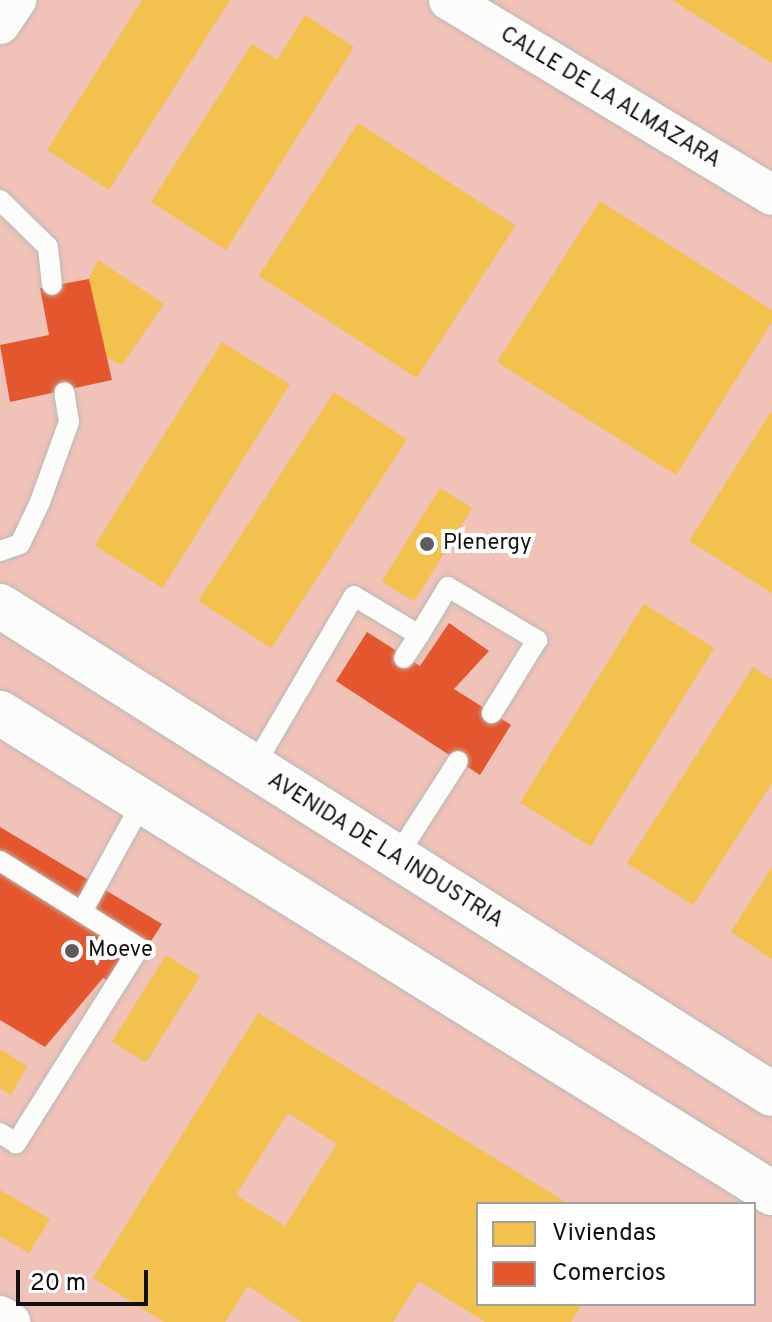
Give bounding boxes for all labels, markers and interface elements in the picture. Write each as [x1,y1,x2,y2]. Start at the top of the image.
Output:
street label: CALLE DE LA ALMAZARA [494,21,726,175]
place label: Plenergy [443,531,532,557]
marker: Plenergy [418,535,436,553]
street label: AVENIDA DE LA INDUSTRIA [262,767,508,935]
place label: Moeve [88,938,153,964]
marker: Moeve [63,942,81,960]
legend [476,1202,756,1306]
text: Viviendas [552,1219,657,1249]
scale bar [20,1254,152,1304]
text: Comercios [552,1259,666,1289]
text: 20 m [30,1269,86,1299]

